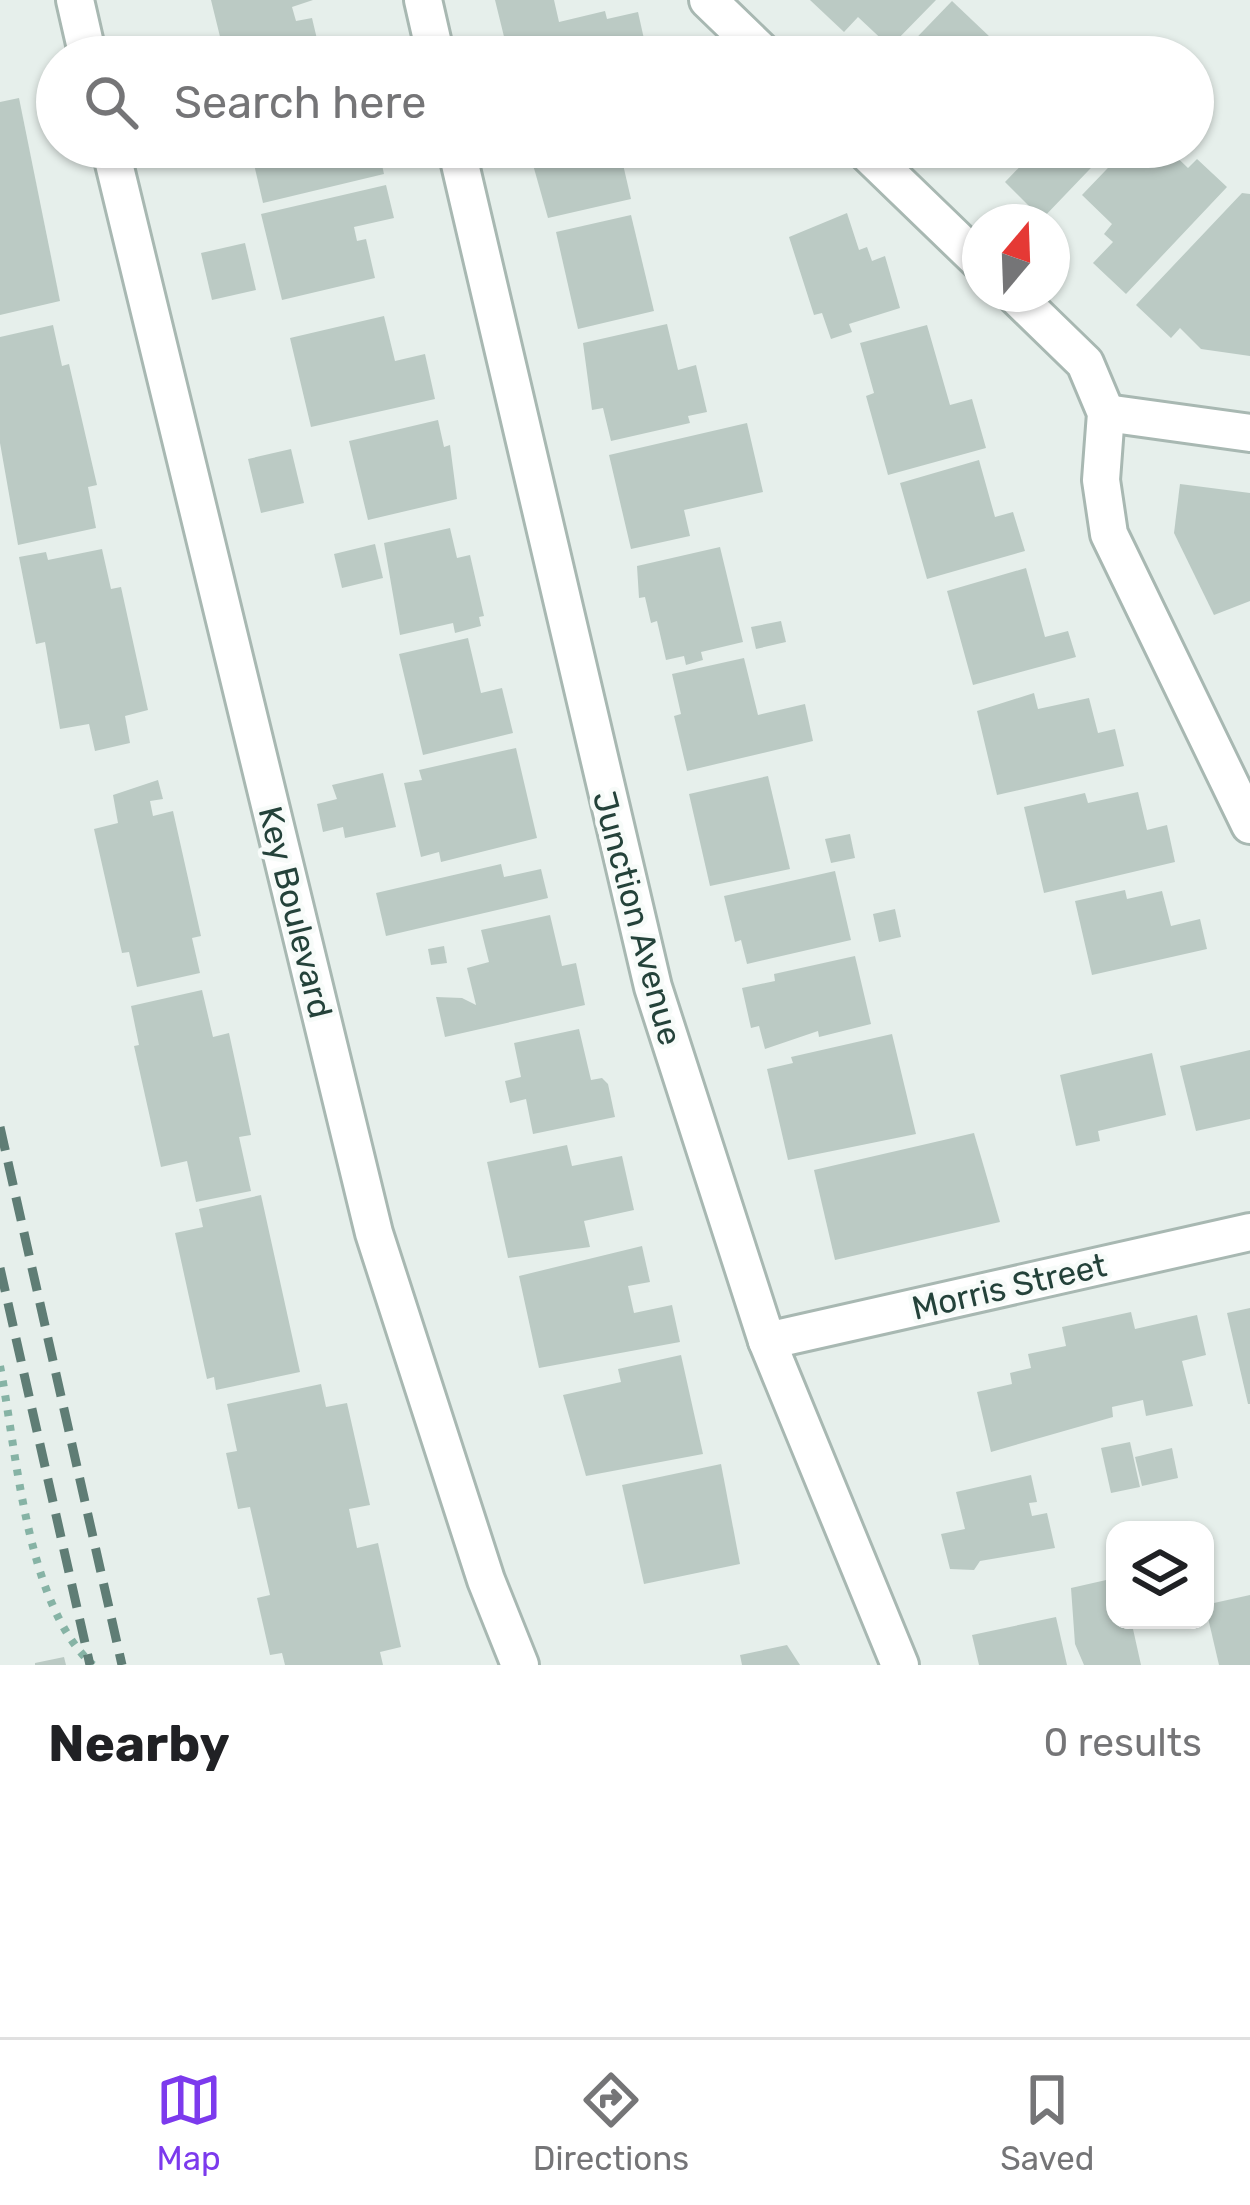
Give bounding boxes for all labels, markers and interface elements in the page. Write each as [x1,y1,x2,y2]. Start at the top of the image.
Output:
search box [36,36,1214,168]
icon: search [78,69,144,135]
text: Search here [174,76,426,129]
north arrow [962,204,1070,312]
street label: Junction Avenue [585,787,690,1049]
street label: Key Boulevard [250,802,341,1022]
street label: Morris Street [908,1245,1110,1328]
map controls [1106,1521,1214,1629]
button: layers [1106,1521,1214,1629]
text: Nearby [48,1713,230,1774]
text: 0 results [1043,1720,1202,1766]
tab: Map [156,2067,222,2178]
tab: Directions [533,2067,689,2178]
tab: Saved [1000,2067,1094,2178]

